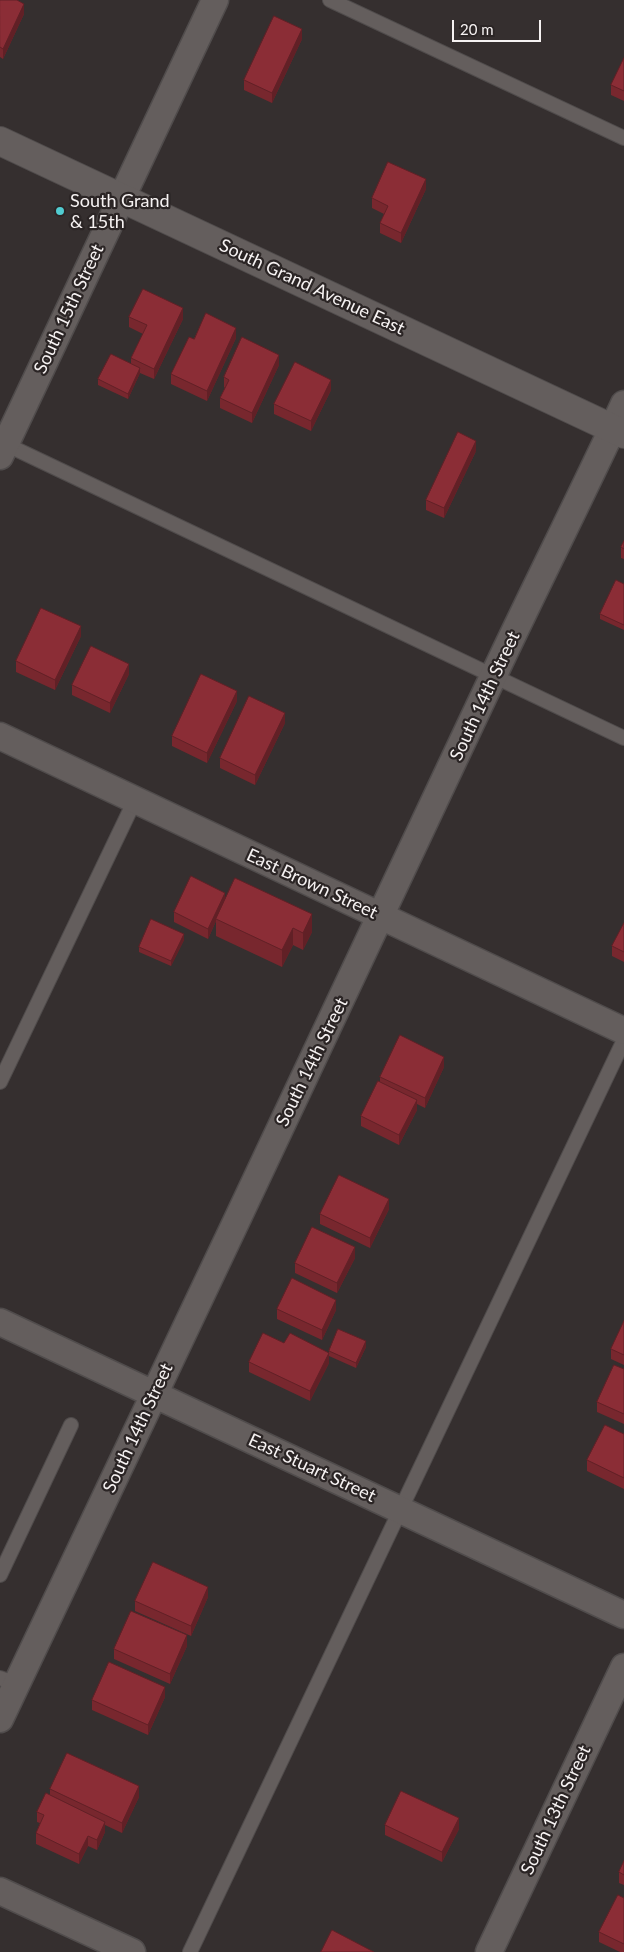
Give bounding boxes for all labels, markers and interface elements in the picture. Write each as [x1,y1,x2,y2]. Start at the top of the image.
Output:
scale bar [454,10,543,42]
text: 20 m [460,20,494,38]
place label: South Grand & 15th [70,190,170,232]
marker: South Grand & 15th [54,205,66,217]
street label: South Grand Avenue East [216,235,408,339]
street label: South 15th Street [30,241,108,377]
street label: South 14th Street [446,628,524,764]
street label: East Brown Street [243,844,381,924]
street label: South 14th Street [272,994,352,1130]
street label: South 14th Street [99,1360,177,1496]
street label: East Stuart Street [245,1429,379,1507]
street label: South 13th Street [517,1742,595,1878]

